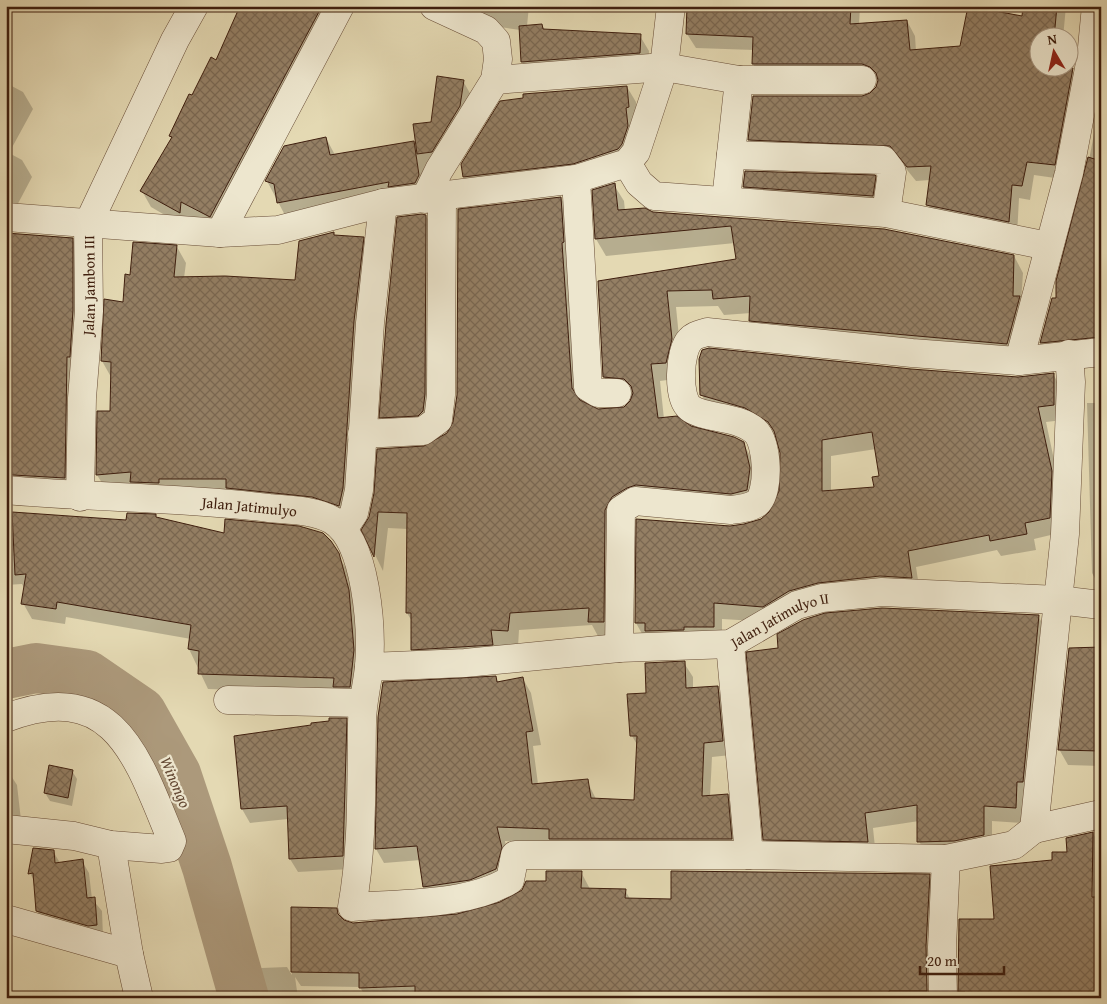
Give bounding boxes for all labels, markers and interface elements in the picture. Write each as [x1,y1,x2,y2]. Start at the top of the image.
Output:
north arrow [1030,28,1080,78]
text: N [1046,28,1059,50]
street label: Jalan Jambon III [76,235,100,338]
street label: Jalan Jatimulyo [199,491,298,521]
street label: Jalan Jatimulyo II [725,587,830,653]
water label: Winongo [154,753,198,811]
scale bar [920,944,1003,976]
text: 20 m [927,950,958,971]

